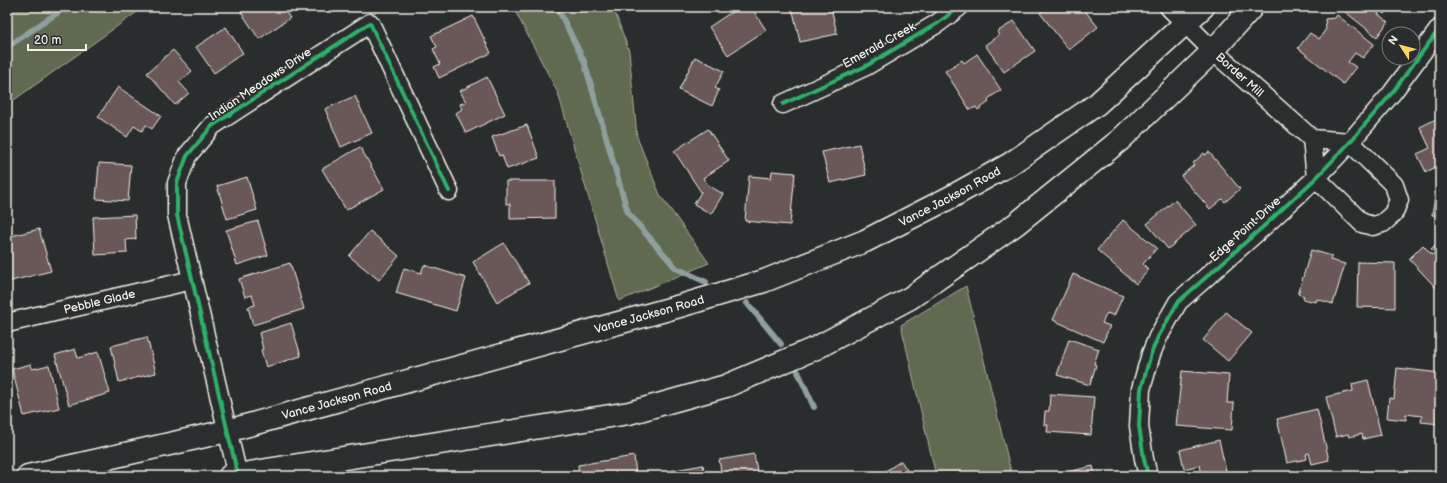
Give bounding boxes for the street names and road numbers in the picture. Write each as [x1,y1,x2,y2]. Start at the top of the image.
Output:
street label: Emerald Creek [840,19,919,72]
street label: Indian Meadows Drive [206,45,314,124]
street label: Border Mill [1212,50,1267,100]
street label: Vance Jackson Road [897,164,1004,230]
street label: Edge Point Drive [1207,193,1284,265]
street label: Pebble Glade [62,286,137,318]
street label: Vance Jackson Road [593,292,706,337]
street label: Vance Jackson Road [280,379,394,423]

